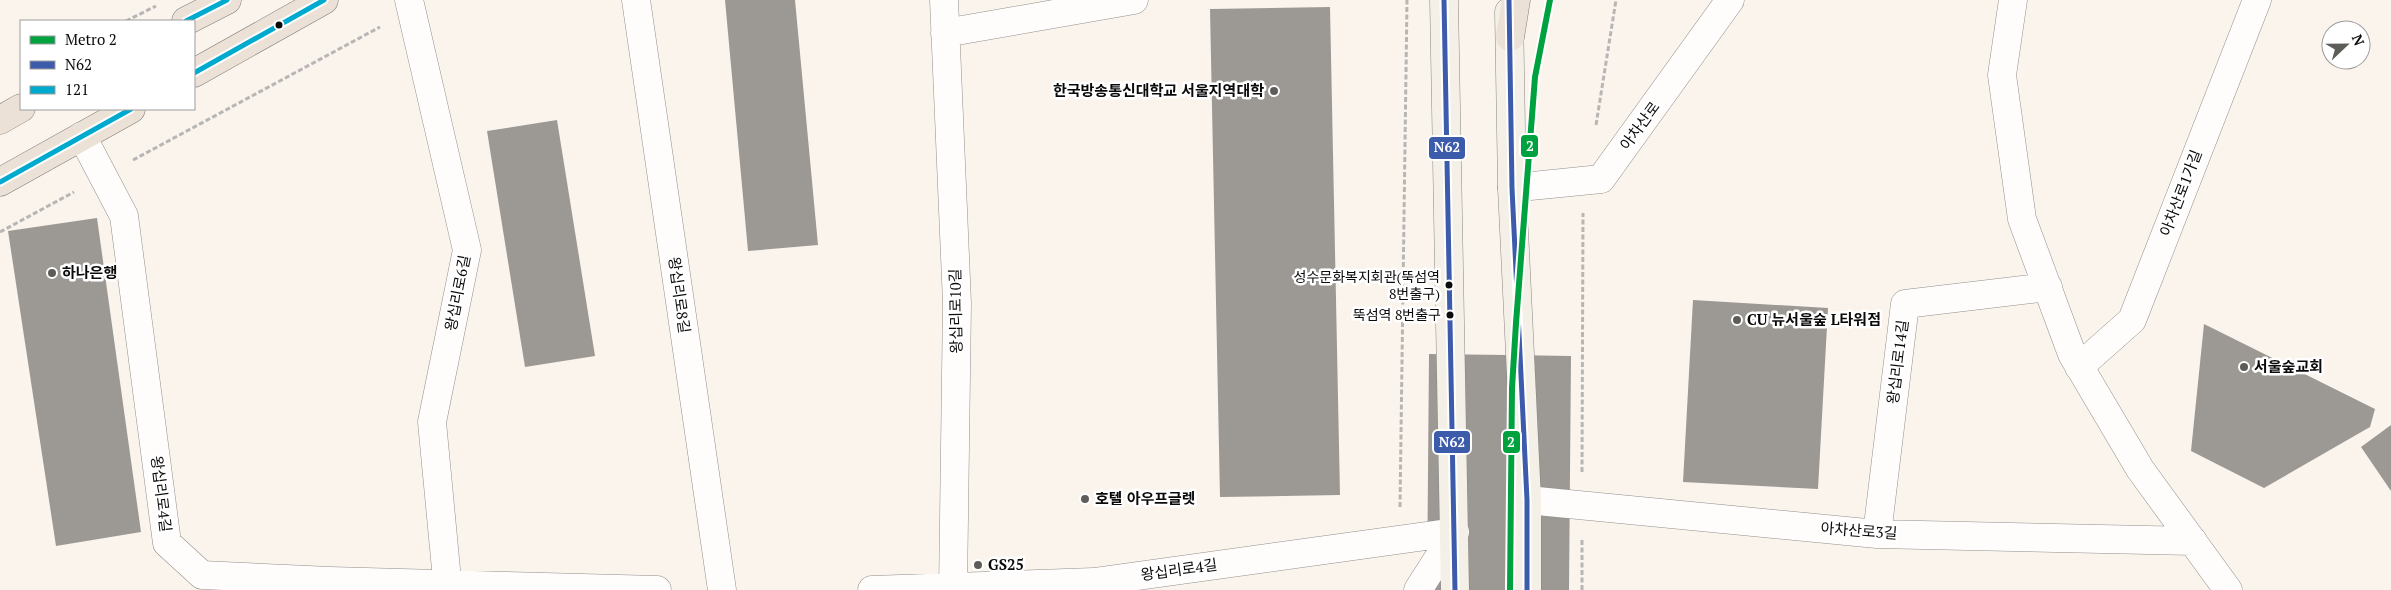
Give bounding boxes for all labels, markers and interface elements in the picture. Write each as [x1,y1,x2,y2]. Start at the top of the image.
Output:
legend [20,20,195,110]
unlabelled marker [274,20,284,30]
north arrow [2321,20,2371,70]
text: Metro 2 [65,29,117,49]
text: N [2348,31,2369,49]
text: N62 [65,54,92,74]
text: 121 [65,79,89,99]
place label: 한국방송통신대학교 서울지역대학 [1053,80,1264,100]
marker: 한국방송통신대학교 서울지역대학 [1268,85,1280,97]
street label: 아차산로 [1615,97,1664,154]
line badge: 2 [1520,134,1539,158]
line badge: N62 [1428,136,1466,160]
text: 2 [1526,136,1534,155]
text: N62 [1434,137,1460,156]
street label: 아차산로1가길 [2154,147,2206,239]
street label: 왕십리로6길 [440,253,474,333]
street label: 왕십리로8길 [665,255,695,334]
place label: 하나은행 [62,262,117,282]
marker: 하나은행 [46,267,58,279]
place label: 성수문화복지회관(뚝섬역 8번출구) [1294,267,1440,303]
street label: 왕십리로10길 [944,268,966,354]
marker: 성수문화복지회관(뚝섬역 8번출구) [1444,280,1454,290]
place label: 뚝섬역 8번출구 [1353,305,1441,324]
place label: CU 뉴서울숲 L타워점 [1747,309,1881,329]
marker: 뚝섬역 8번출구 [1445,310,1455,320]
marker: CU 뉴서울숲 L타워점 [1731,314,1743,326]
street label: 왕십리로14길 [1882,318,1912,405]
place label: 서울숲교회 [2254,356,2323,376]
marker: 서울숲교회 [2238,361,2250,373]
line badge: N62 [1433,430,1471,454]
line badge: 2 [1502,430,1521,454]
text: N62 [1439,432,1465,451]
text: 2 [1507,432,1515,451]
street label: 왕십리로4길 [147,454,177,533]
place label: 호텔 아우프글렛 [1095,488,1196,508]
marker: 호텔 아우프글렛 [1079,493,1091,505]
street label: 아차산로3길 [1820,517,1898,543]
place label: GS25 [988,554,1024,574]
street label: 왕십리로4길 [1139,554,1218,584]
marker: GS25 [972,559,984,571]

